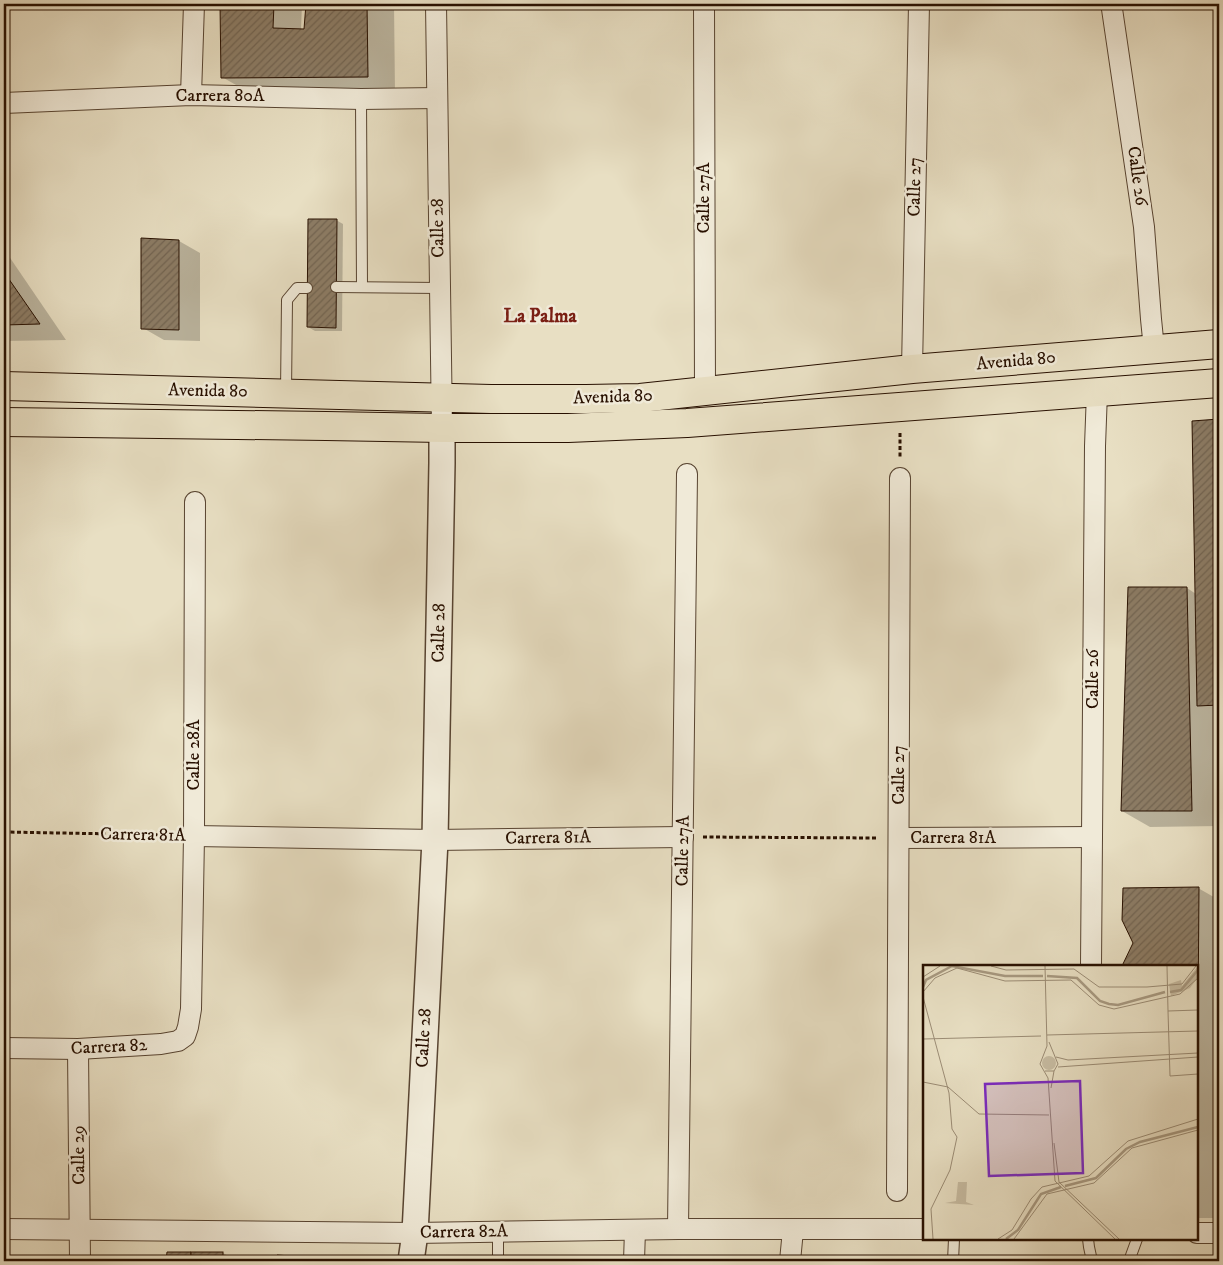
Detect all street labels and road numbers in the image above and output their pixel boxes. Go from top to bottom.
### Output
street label: Carrera 80A [176,85,265,107]
street label: Calle 26 [1122,145,1152,208]
street label: Calle 27 [903,157,927,217]
street label: Calle 27A [693,162,715,234]
street label: Calle 28 [426,198,450,258]
street label: Avenida 80 [975,347,1057,375]
street label: Avenida 80 [168,379,248,403]
street label: Avenida 80 [573,385,653,409]
street label: Calle 28 [427,603,451,663]
street label: Calle 26 [1082,648,1104,709]
street label: Calle 28A [183,719,205,791]
street label: Calle 27 [888,745,910,805]
street label: Calle 27A [671,815,695,887]
street label: Carrera 81A [100,823,187,847]
street label: Carrera 81A [505,826,592,850]
street label: Carrera 81A [910,827,996,849]
street label: Calle 28 [411,1008,437,1068]
street label: Carrera 82 [70,1034,148,1060]
street label: Calle 29 [67,1125,91,1185]
street label: Carrera 82A [420,1220,509,1244]

